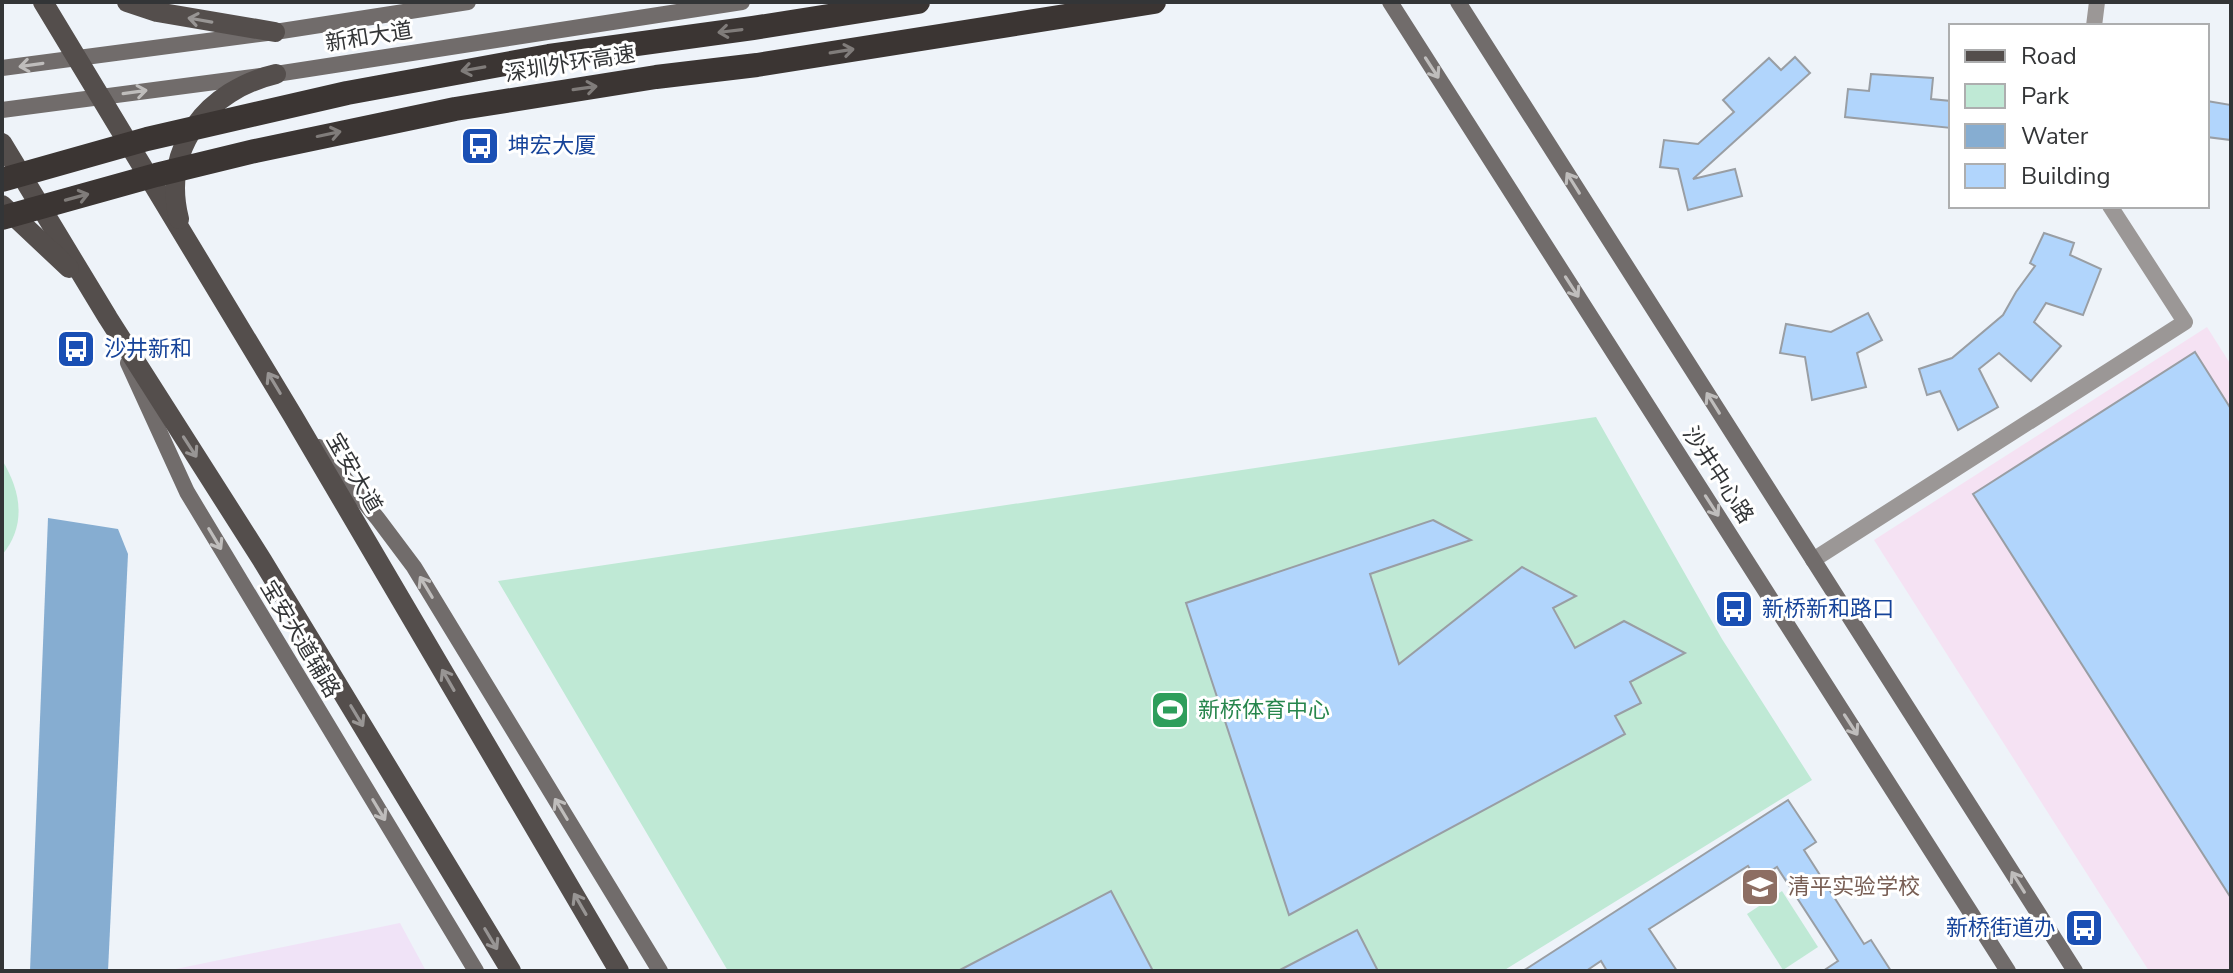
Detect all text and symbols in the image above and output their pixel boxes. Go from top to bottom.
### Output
one-way arrow [188,12,213,27]
street label: 新和大道 [323,15,415,59]
one-way arrow [718,24,743,39]
legend [1949,24,2209,208]
street label: 深圳外环高速 [502,39,638,89]
text: Road [2021,40,2077,72]
one-way arrow [829,43,855,58]
one-way arrow [1424,56,1440,79]
one-way arrow [18,57,45,72]
one-way arrow [461,62,486,77]
one-way arrow [572,80,597,95]
text: Park [2021,80,2070,112]
one-way arrow [121,85,148,100]
text: Water [2021,120,2089,152]
bus stop icon: 坤宏大厦 [459,125,501,167]
one-way arrow [316,126,342,141]
place label: 坤宏大厦 [508,131,596,161]
text: Building [2021,160,2111,192]
one-way arrow [1565,173,1582,195]
one-way arrow [63,188,89,203]
one-way arrow [1564,275,1580,298]
bus stop icon: 沙井新和 [55,328,97,370]
place label: 沙井新和 [104,334,192,364]
one-way arrow [265,372,281,395]
one-way arrow [1704,392,1721,414]
street label: 沙井中心路 [1675,421,1761,529]
street label: 宝安大道 [319,427,389,519]
one-way arrow [182,436,199,458]
one-way arrow [1704,494,1720,517]
one-way arrow [207,527,223,550]
street label: 宝安大道辅路 [253,575,347,703]
one-way arrow [418,576,434,599]
bus stop icon: 新桥新和路口 [1713,588,1755,630]
place label: 新桥新和路口 [1762,594,1894,624]
one-way arrow [440,668,455,692]
sports icon: 新桥体育中心 [1149,689,1191,731]
place label: 新桥体育中心 [1198,695,1330,725]
one-way arrow [349,704,365,727]
one-way arrow [1843,714,1860,736]
one-way arrow [371,798,387,821]
one-way arrow [553,798,569,821]
school or university icon: 清平实验学校 [1739,866,1781,908]
one-way arrow [2010,871,2027,893]
place label: 清平实验学校 [1788,872,1920,902]
one-way arrow [572,893,588,916]
bus stop icon: 新桥街道办 [2063,907,2105,949]
place label: 新桥街道办 [1946,913,2056,943]
one-way arrow [483,927,499,950]

